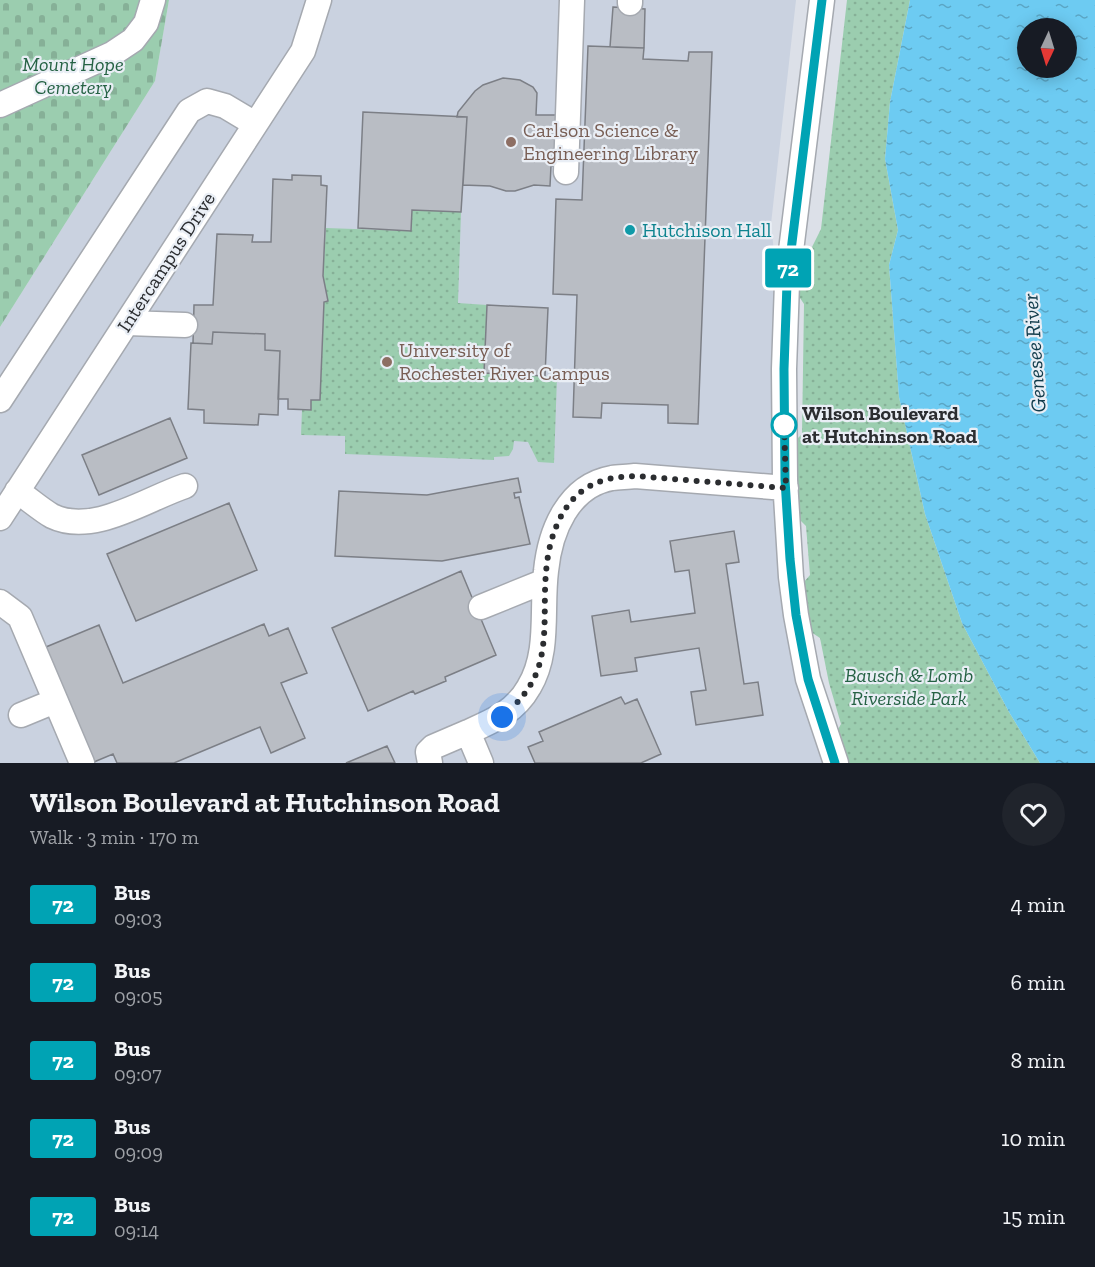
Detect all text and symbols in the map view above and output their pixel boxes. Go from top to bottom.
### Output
north arrow [1017,18,1077,78]
map controls [1017,18,1077,78]
park label: Mount Hope Cemetery [22,52,124,99]
place label: Carlson Science & Engineering Library [523,118,699,165]
marker: Carlson Science & Engineering Library [504,135,518,149]
street label: Intercampus Drive [112,188,220,336]
place label: Hutchison Hall [642,218,772,242]
marker: Hutchison Hall [623,223,637,237]
line badge: 72 [761,248,815,288]
text: 72 [777,256,799,281]
water label: Genesee River [1017,292,1051,413]
place label: University of Rochester River Campus [399,338,610,385]
marker: University of Rochester River Campus [380,355,394,369]
place label: Wilson Boulevard at Hutchinson Road [802,401,978,448]
marker: Wilson Boulevard at Hutchinson Road [771,412,797,438]
park label: Bausch & Lomb Riverside Park [845,663,973,710]
your location [487,702,517,732]
button: heart [1002,783,1065,846]
text: Wilson Boulevard at Hutchinson Road [30,786,500,819]
text: Walk · 3 min · 170 m [30,825,199,849]
text: Bus [114,879,151,906]
text: 4 min [1010,891,1065,918]
text: 72 [52,892,74,917]
text: 09:03 [114,906,162,930]
text: Bus [114,957,151,984]
text: 6 min [1011,969,1065,996]
text: 72 [52,970,74,995]
text: 09:05 [114,984,162,1008]
text: Bus [114,1035,151,1062]
text: 8 min [1010,1047,1065,1074]
text: 72 [52,1048,74,1073]
text: 09:07 [114,1062,162,1086]
text: Bus [114,1113,151,1140]
text: 10 min [1001,1125,1065,1152]
text: 72 [52,1126,74,1151]
text: 09:09 [114,1140,163,1164]
text: Bus [114,1191,151,1218]
text: 15 min [1003,1203,1065,1230]
text: 72 [52,1204,74,1229]
text: 09:14 [114,1218,159,1242]

